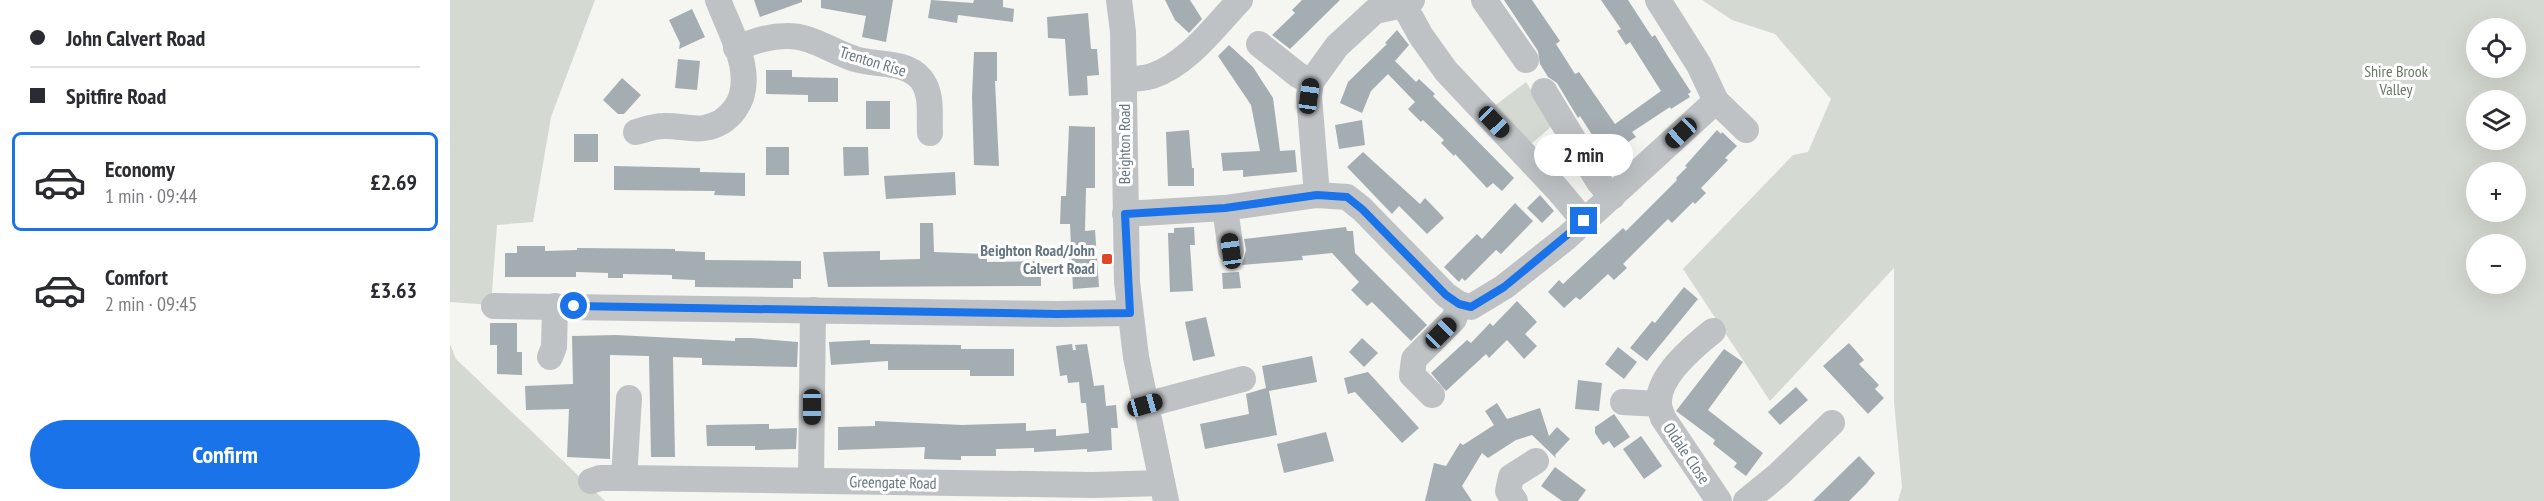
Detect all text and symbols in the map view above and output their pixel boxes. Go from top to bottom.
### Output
map controls [2466,18,2526,294]
button: locate [2466,18,2526,78]
text: John Calvert Road [66,24,205,52]
street label: Trenton Rise [837,41,909,81]
park label: Shire Brook Valley [2364,61,2429,99]
car [1298,77,1320,115]
text: Spitfire Road [66,82,166,110]
button: layers [2466,90,2526,150]
car [1475,103,1513,141]
street label: Beighton Road [1114,104,1134,184]
car [1662,114,1700,152]
callout: 2 min [1534,134,1634,176]
text: 2 min [1563,142,1604,168]
icon: car [33,155,87,209]
text: Economy [105,155,175,183]
button: + [2466,162,2526,222]
text: £2.69 [370,168,417,196]
text: 1 min · 09:44 [105,183,197,209]
route end [1570,207,1597,234]
car [1220,232,1242,270]
button: − [2466,234,2526,294]
place label: Beighton Road/John Calvert Road [980,240,1095,278]
marker: Beighton Road/John Calvert Road [1100,252,1114,266]
icon: car [33,263,87,317]
text: Comfort [105,263,168,291]
text: £3.63 [370,276,417,304]
text: 2 min · 09:45 [105,291,197,317]
route start [560,292,587,319]
car [1422,314,1460,352]
car [803,389,821,425]
car [1125,391,1165,419]
street label: Oldale Close [1659,419,1715,487]
button: Confirm [30,420,420,489]
street label: Greengate Road [849,471,937,493]

